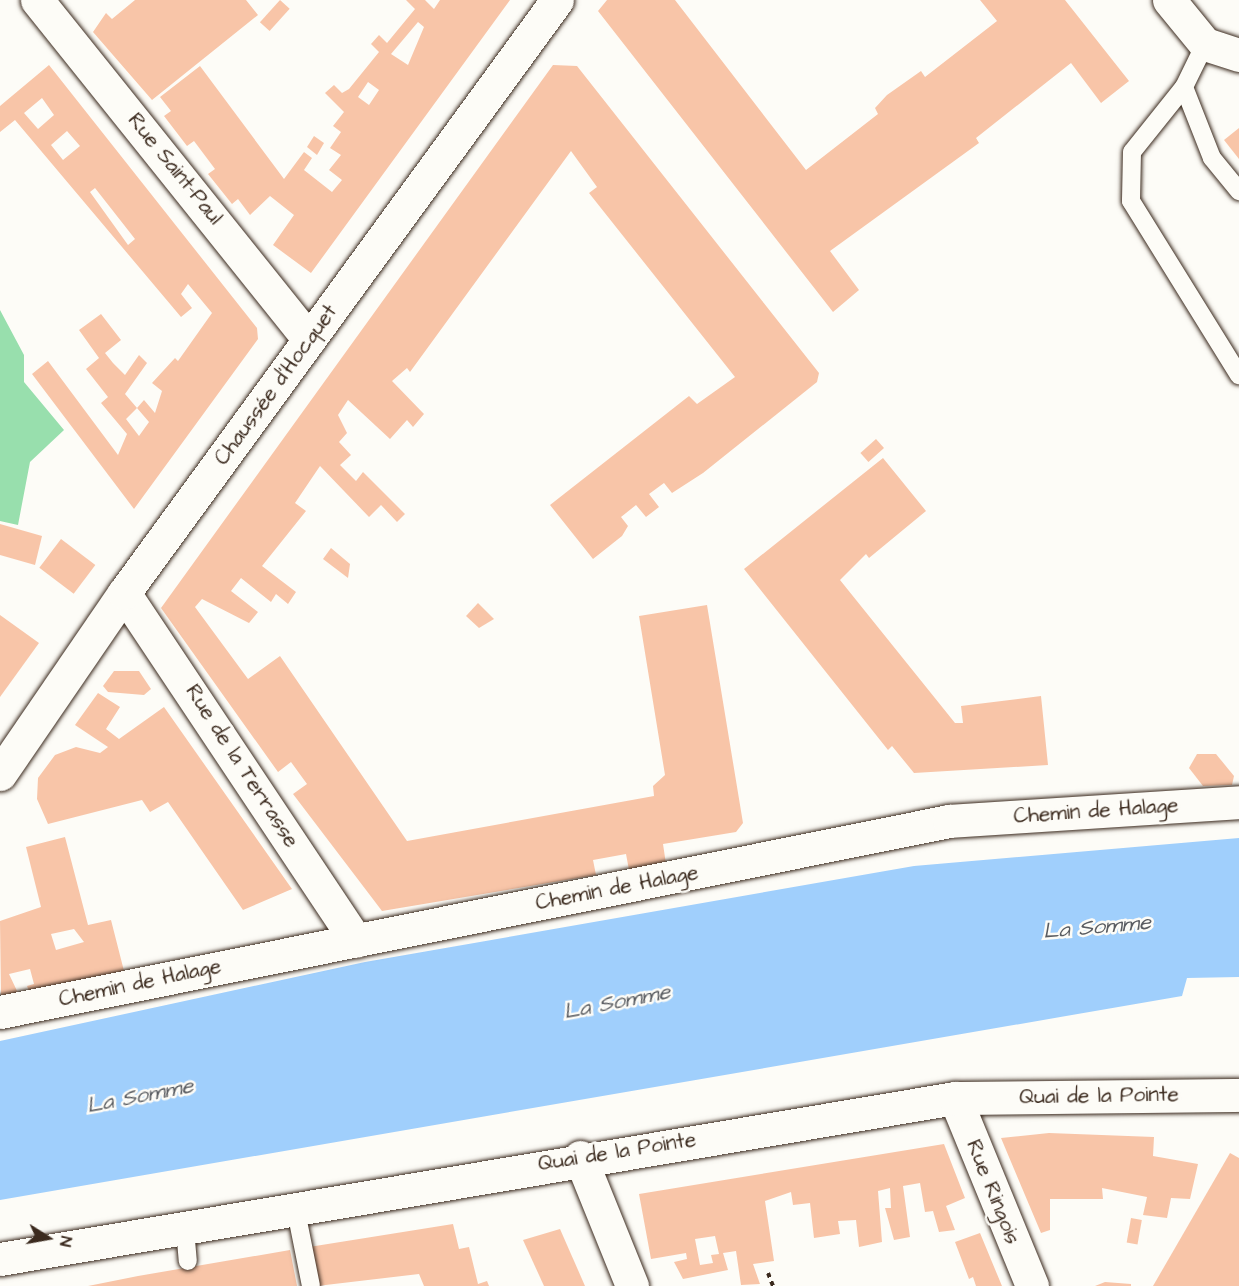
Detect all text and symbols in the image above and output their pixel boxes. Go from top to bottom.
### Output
street label: Rue Saint-Paul [122,108,228,230]
street label: Chaussée d'Hocquet [209,300,343,470]
street label: Rue de la Terrasse [180,680,304,852]
street label: Chemin de Halage [1013,793,1179,829]
street label: Chemin de Halage [534,860,700,916]
water label: La Somme [1042,909,1152,945]
street label: Chemin de Halage [57,954,223,1012]
water label: La Somme [562,979,672,1025]
water label: La Somme [85,1073,195,1119]
street label: Quai de la Pointe [1019,1082,1179,1110]
street label: Quai de la Pointe [536,1127,698,1177]
street label: Rue Ringois [961,1136,1025,1248]
north arrow [18,1208,78,1268]
text: N [54,1234,77,1248]

